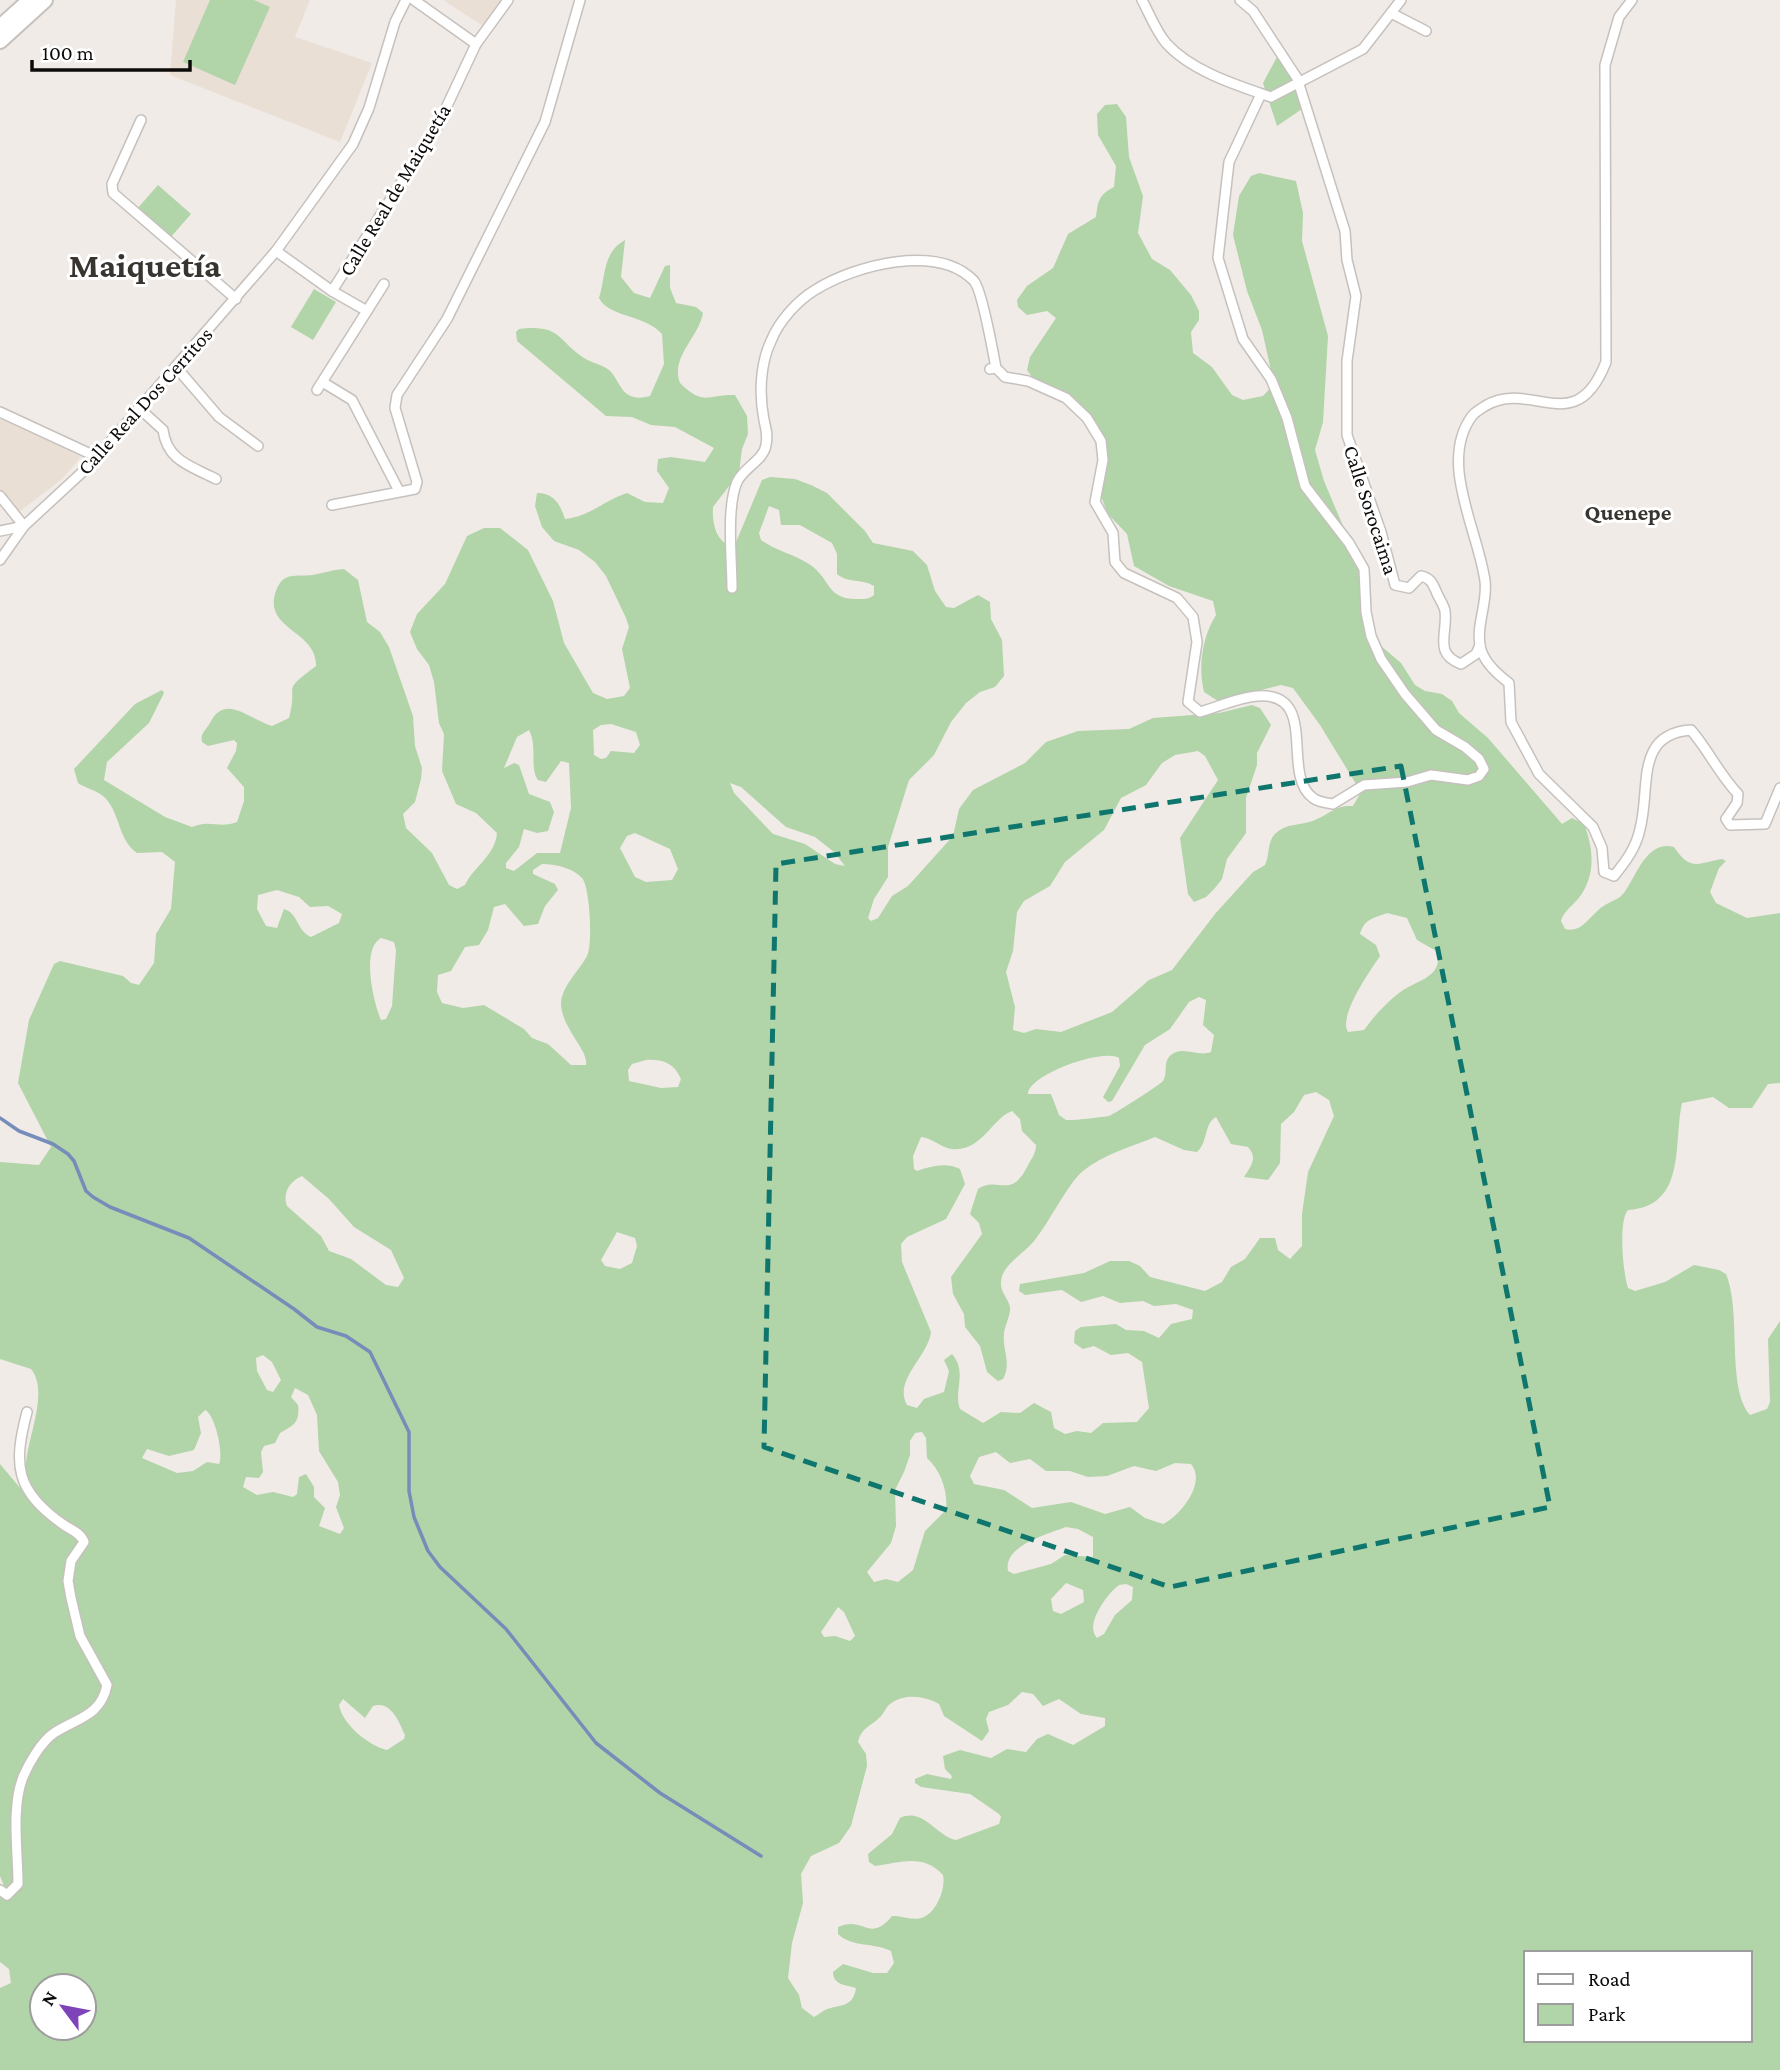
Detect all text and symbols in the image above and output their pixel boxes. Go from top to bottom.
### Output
scale bar [32,28,189,72]
text: 100 m [42,41,94,65]
street label: Calle Real de Maiquetía [334,100,456,280]
district label: Maiquetía [69,246,221,285]
street label: Calle Real Dos Cerritos [73,322,217,480]
street label: Calle Sorocaima [1339,442,1403,578]
district label: Quenepe [1585,499,1672,525]
legend [1524,1951,1752,2042]
text: Road [1588,1967,1631,1991]
north arrow [28,1972,98,2042]
text: N [37,1987,61,2009]
text: Park [1588,2002,1625,2026]

